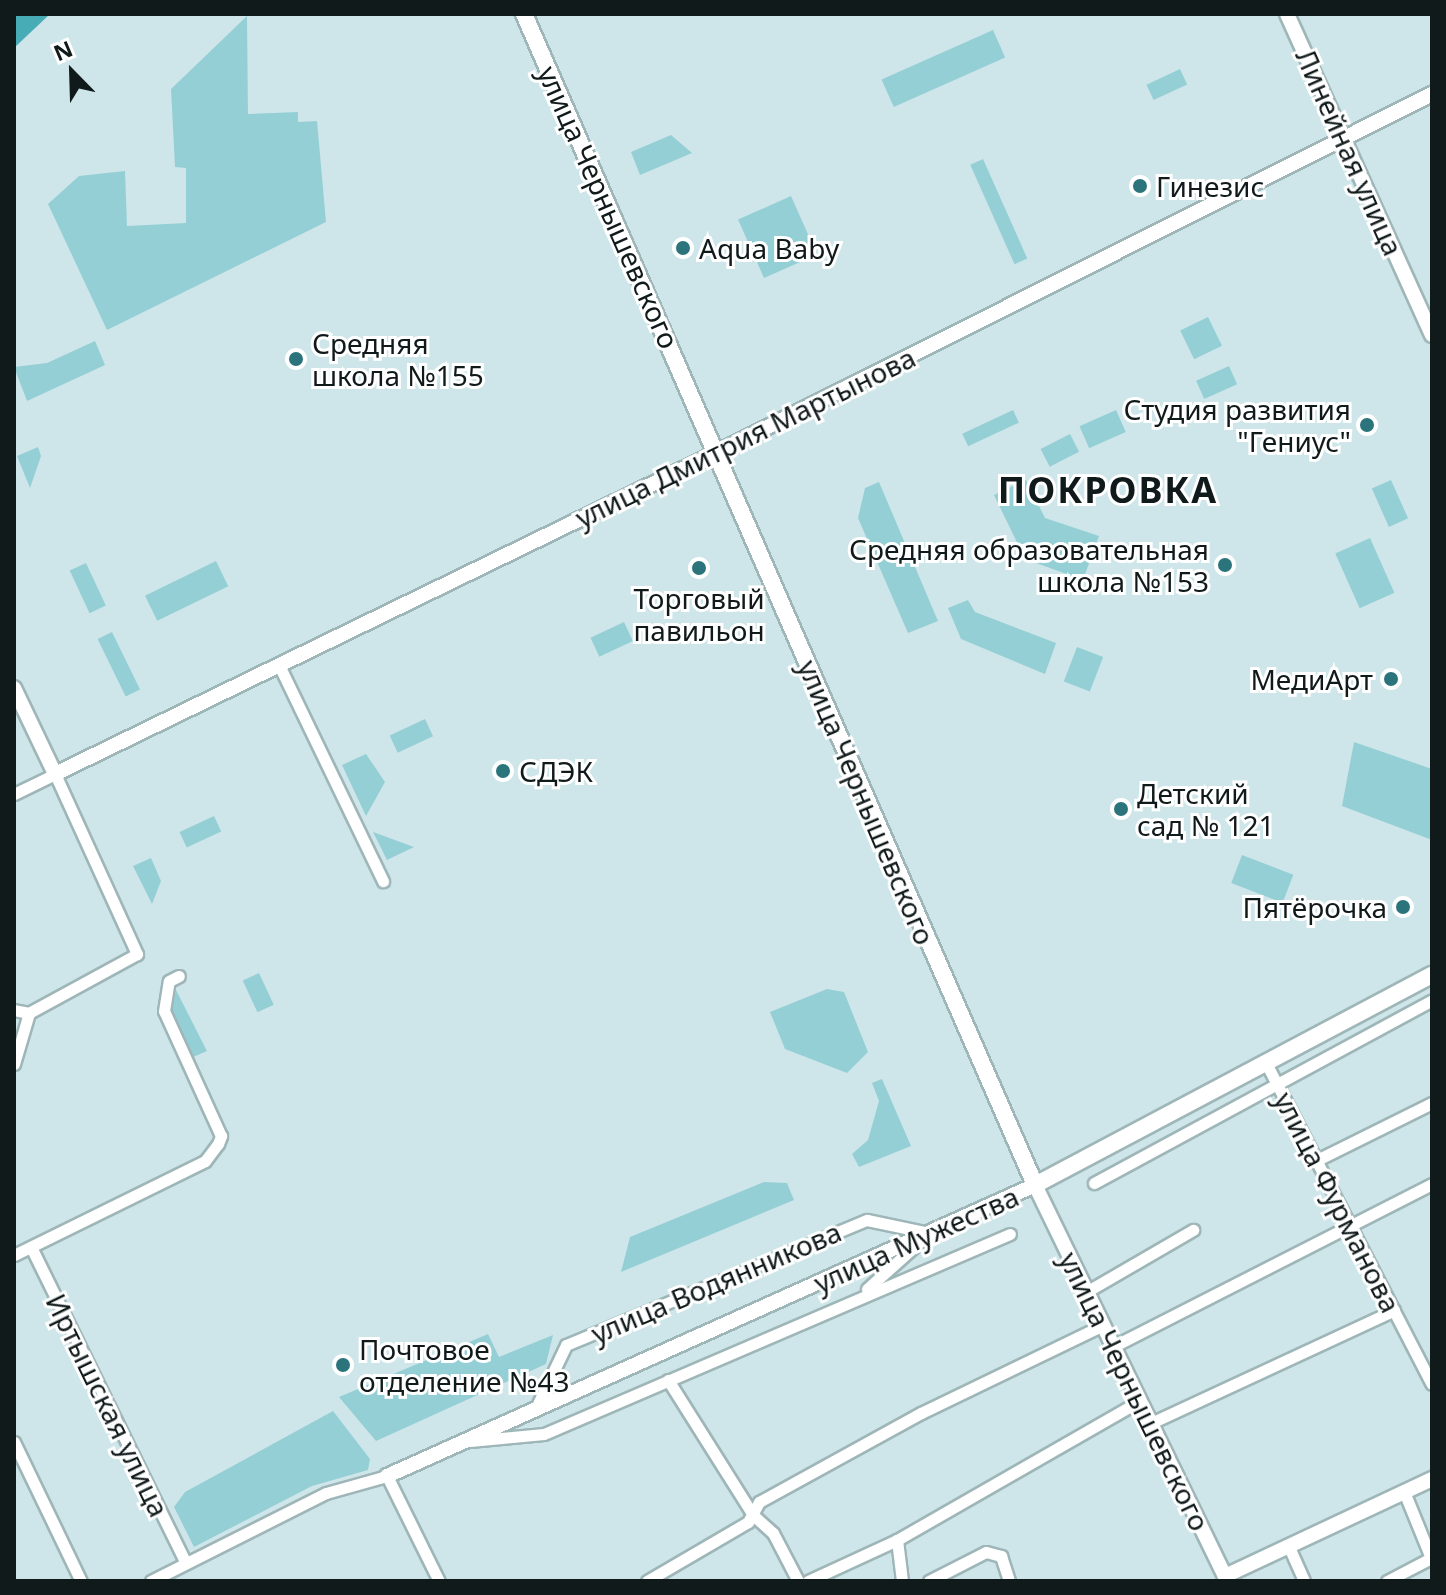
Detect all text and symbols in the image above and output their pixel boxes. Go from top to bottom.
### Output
north arrow [32,32,112,112]
text: N [49,33,77,67]
street label: Линейная улица [1289,44,1411,260]
street label: улица Чернышевского [531,60,687,354]
place label: Гинезис [1156,169,1264,203]
marker: Гинезис [1131,177,1149,195]
place label: Aqua Baby [699,231,839,265]
marker: Aqua Baby [674,239,692,257]
place label: Средняя школа №155 [312,326,484,392]
street label: улица Дмитрия Мартынова [570,340,920,534]
marker: Средняя школа №155 [287,350,305,368]
place label: Студия развития "Гениус" [1123,392,1351,458]
marker: Студия развития "Гениус" [1358,416,1376,434]
district label: ПОКРОВКА [998,468,1218,512]
place label: Средняя образовательная школа №153 [849,532,1209,598]
marker: Средняя образовательная школа №153 [1216,556,1234,574]
marker: Торговый павильон [690,559,708,577]
place label: Торговый павильон [633,581,765,647]
street label: улица Чернышевского [792,655,942,949]
place label: МедиАрт [1250,662,1373,696]
marker: МедиАрт [1380,668,1402,690]
place label: СДЭК [519,754,593,788]
marker: СДЭК [494,762,512,780]
place label: Детский сад № 121 [1137,776,1275,842]
marker: Детский сад № 121 [1112,800,1130,818]
place label: Пятёрочка [1242,890,1387,924]
marker: Пятёрочка [1394,898,1412,916]
street label: улица Фурманова [1268,1086,1408,1318]
street label: улица Мужества [808,1179,1024,1299]
street label: улица Водянникова [586,1214,846,1350]
street label: улица Чернышевского [1053,1246,1217,1536]
street label: Иртышская улица [39,1288,177,1522]
place label: Почтовое отделение №43 [359,1332,569,1398]
marker: Почтовое отделение №43 [334,1356,352,1374]

